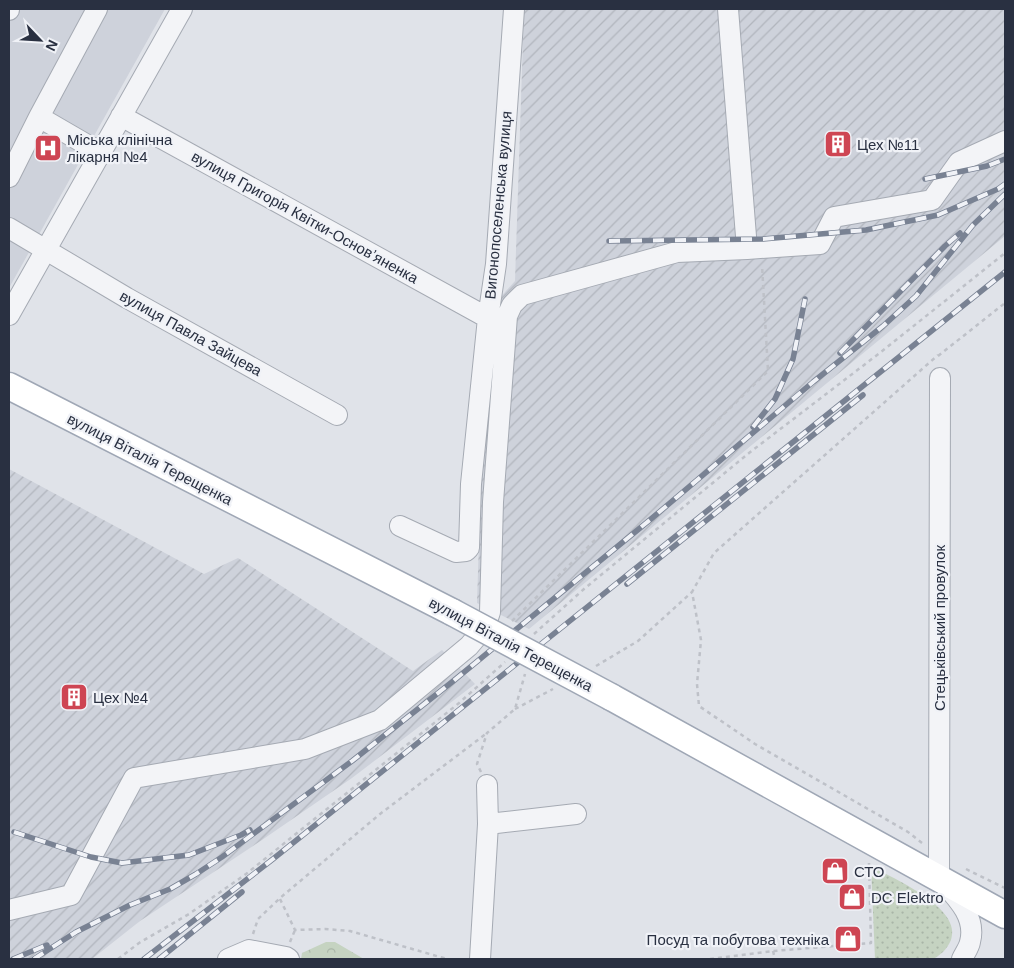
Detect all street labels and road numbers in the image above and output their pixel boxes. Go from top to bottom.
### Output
street label: Вигонопоселенська вулиця [481,110,515,300]
street label: вулиця Григорія Квітки-Основʼяненка [189,147,422,287]
street label: вулиця Павла Зайцева [117,287,265,379]
street label: вулиця Віталія Терещенка [65,410,236,508]
street label: Стецьківський провулок [931,544,948,711]
street label: вулиця Віталія Терещенка [426,594,596,695]

